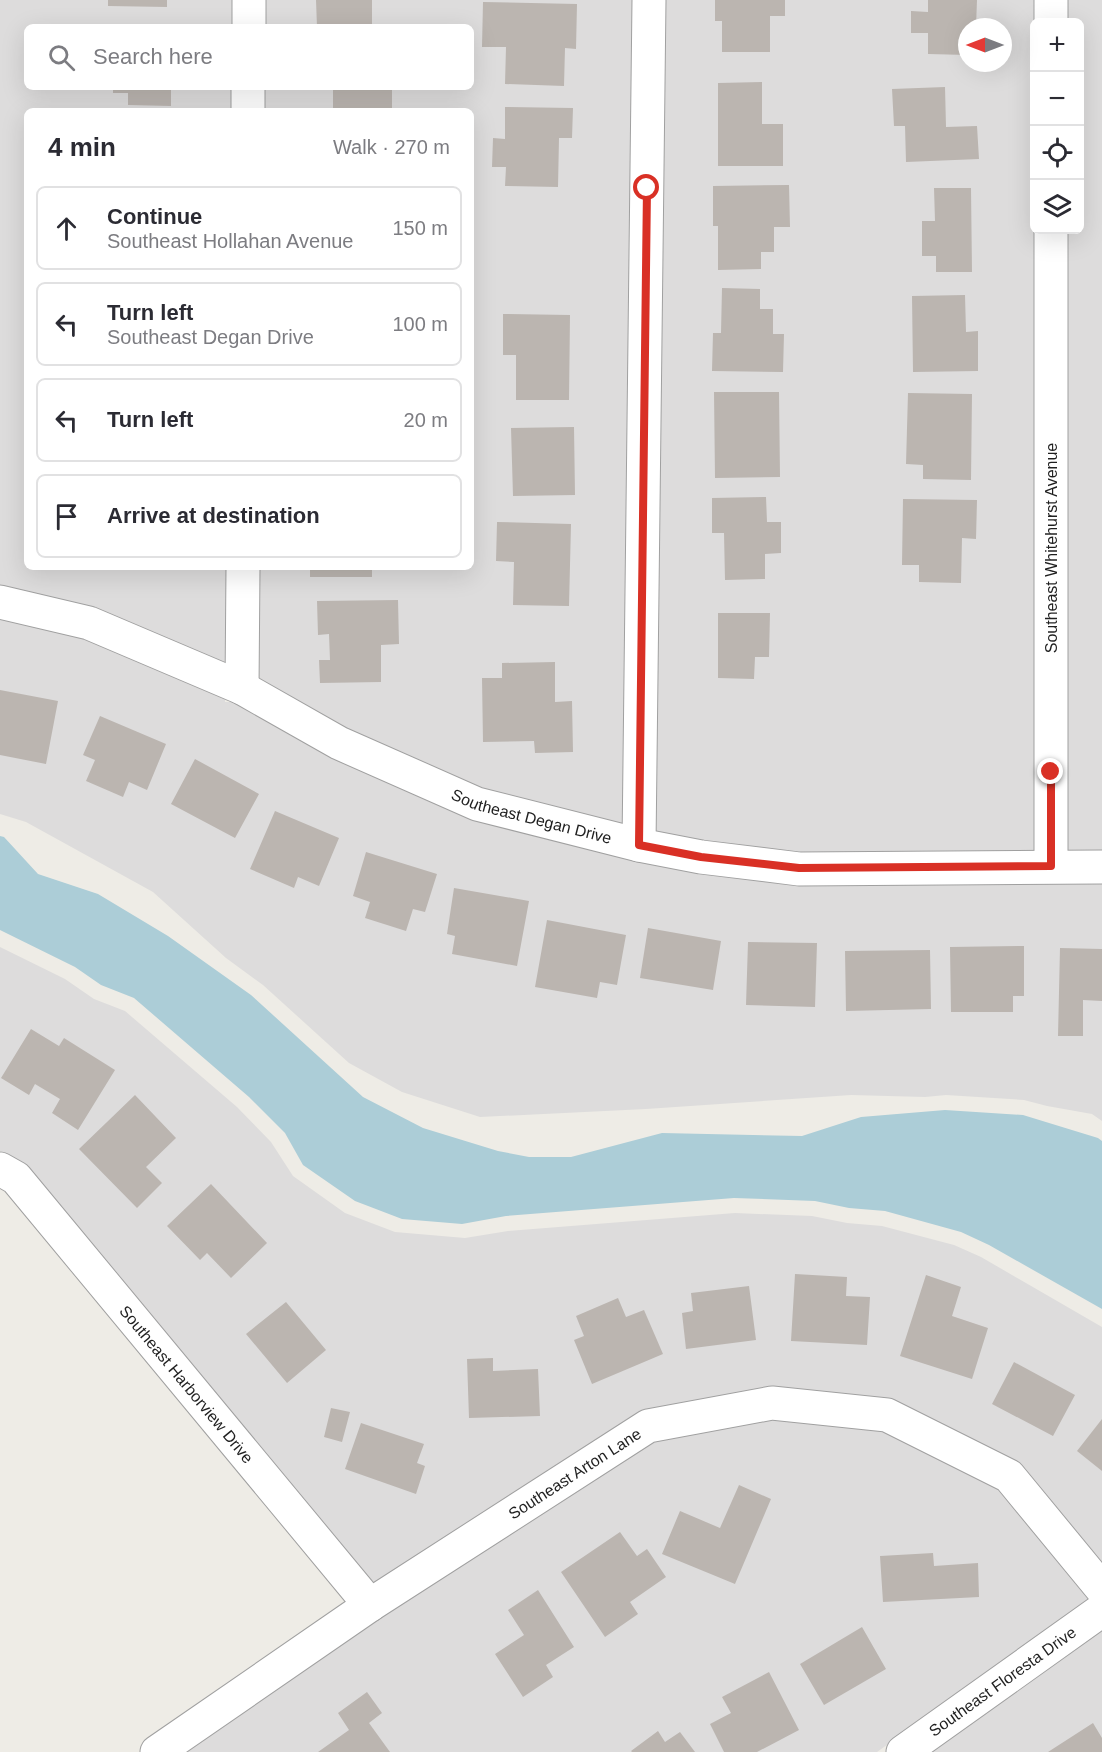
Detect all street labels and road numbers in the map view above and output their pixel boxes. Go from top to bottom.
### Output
street label: Southeast Whitehurst Avenue [1043,443,1060,653]
street label: Southeast Degan Drive [449,786,614,847]
street label: Southeast Harborview Drive [116,1302,257,1467]
street label: Southeast Arton Lane [505,1425,644,1523]
street label: Southeast Floresta Drive [926,1623,1079,1740]

